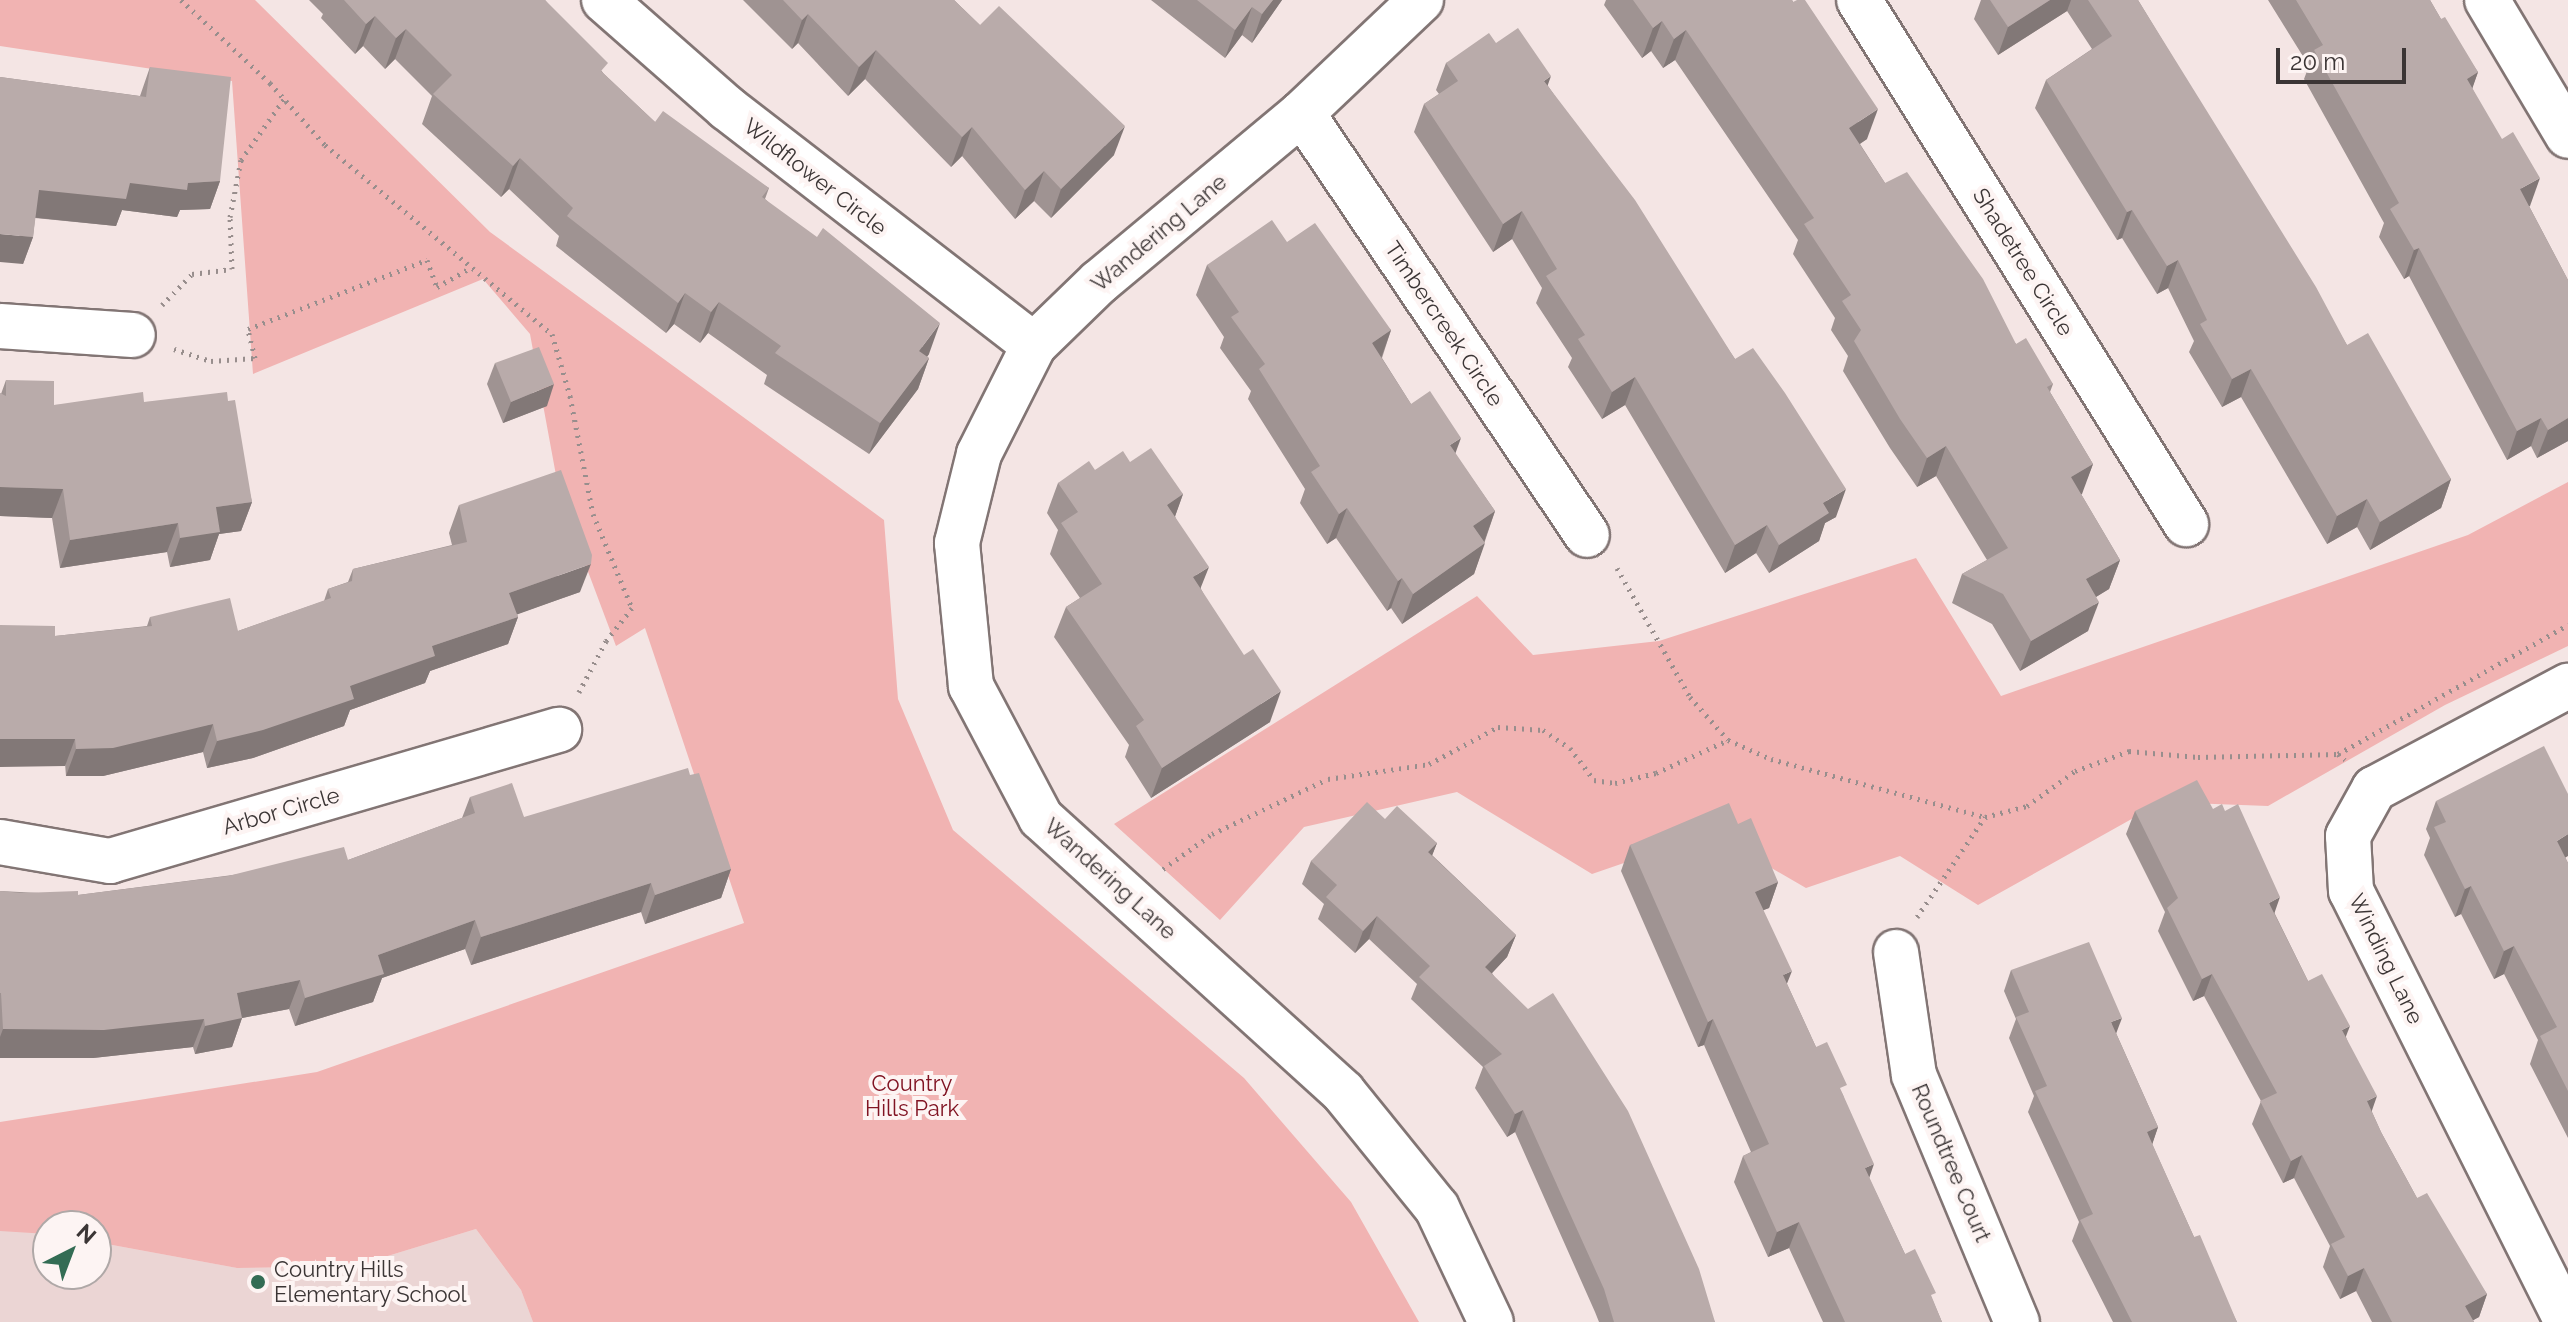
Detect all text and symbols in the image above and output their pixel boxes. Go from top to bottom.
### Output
scale bar [2280,32,2410,82]
text: 20 m [2290,47,2345,76]
street label: Wildflower Circle [738,113,892,241]
street label: Wandering Lane [1086,169,1232,297]
street label: Shadetree Circle [1967,183,2079,341]
street label: Timbercreek Circle [1379,237,1509,411]
street label: Arbor Circle [219,782,343,840]
street label: Wandering Lane [1039,813,1181,945]
street label: Winding Lane [2343,890,2429,1028]
park label: Country Hills Park [865,1070,959,1122]
street label: Roundtree Court [1906,1080,1996,1246]
north arrow [32,1210,112,1290]
text: N [72,1218,102,1249]
place label: Country Hills Elementary School [274,1256,467,1308]
marker: Country Hills Elementary School [249,1273,267,1291]

